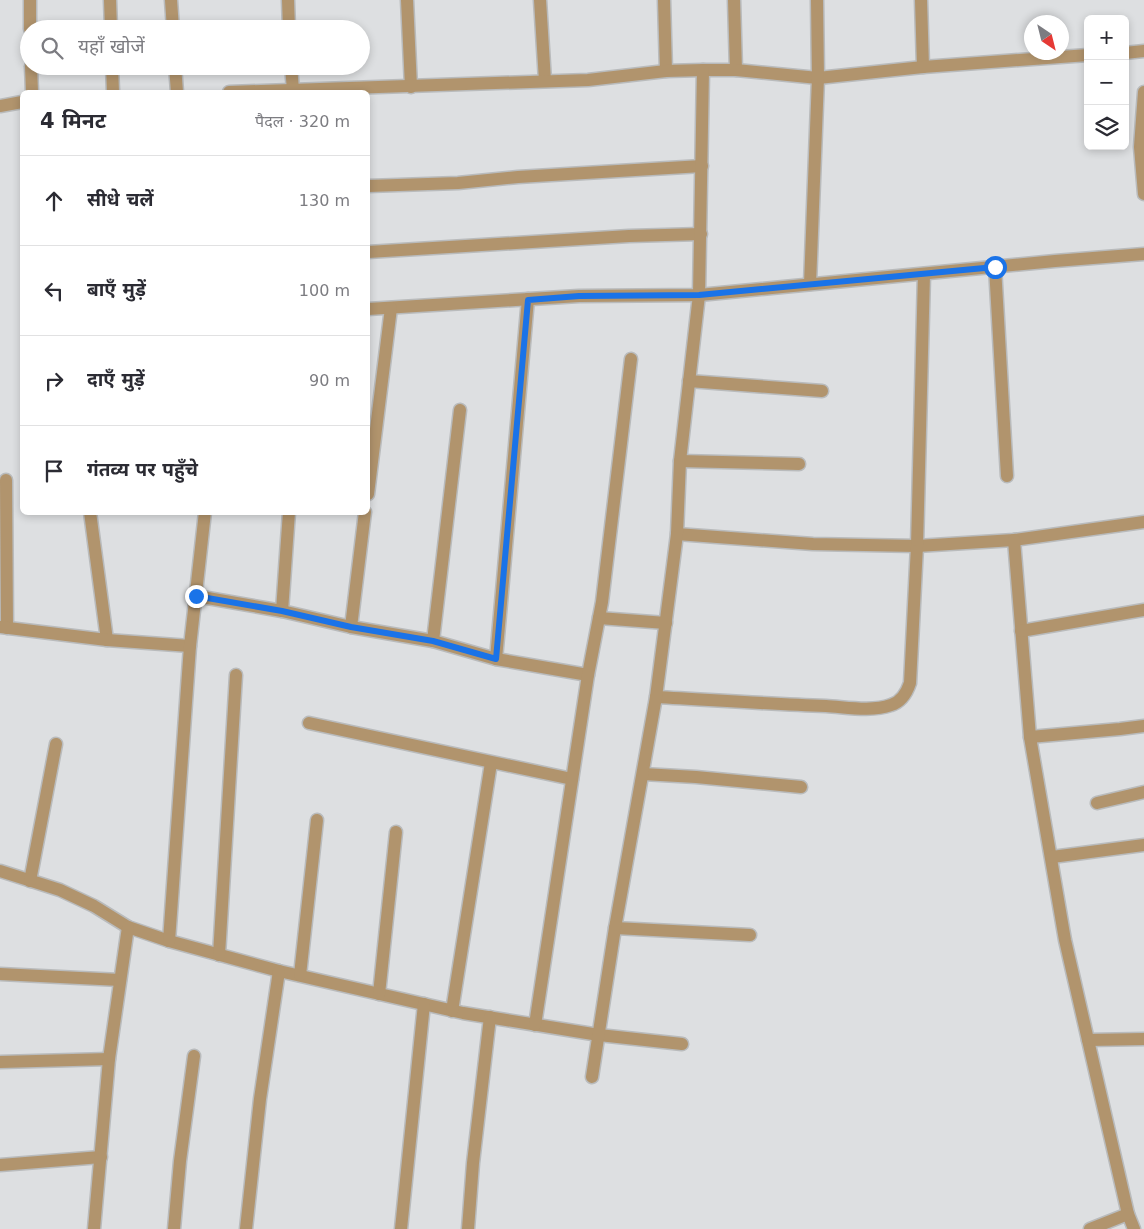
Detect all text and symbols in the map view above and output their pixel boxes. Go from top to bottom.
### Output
north arrow [1024,15,1069,60]
map controls [1084,15,1129,150]
button: + [1084,15,1129,60]
search box [20,20,370,75]
icon: search [38,34,66,62]
text: यहाँ खोजें [78,35,145,57]
button: − [1084,60,1129,105]
button: layers [1084,105,1129,150]
text: 4 मिनट [40,109,106,133]
text: पैदल · 320 m [255,112,350,131]
icon: ahead [40,187,68,215]
text: सीधे चलें [87,188,154,210]
text: 130 m [299,191,350,210]
route start [984,256,1007,279]
icon: left [40,277,68,305]
text: बाएँ मुड़ें [87,278,146,300]
text: 100 m [299,281,350,300]
icon: right [40,367,68,395]
text: दाएँ मुड़ें [87,368,145,390]
text: 90 m [309,371,350,390]
icon: arrive [40,457,68,485]
text: गंतव्य पर पहुँचे [87,458,198,480]
route end [185,585,208,608]

